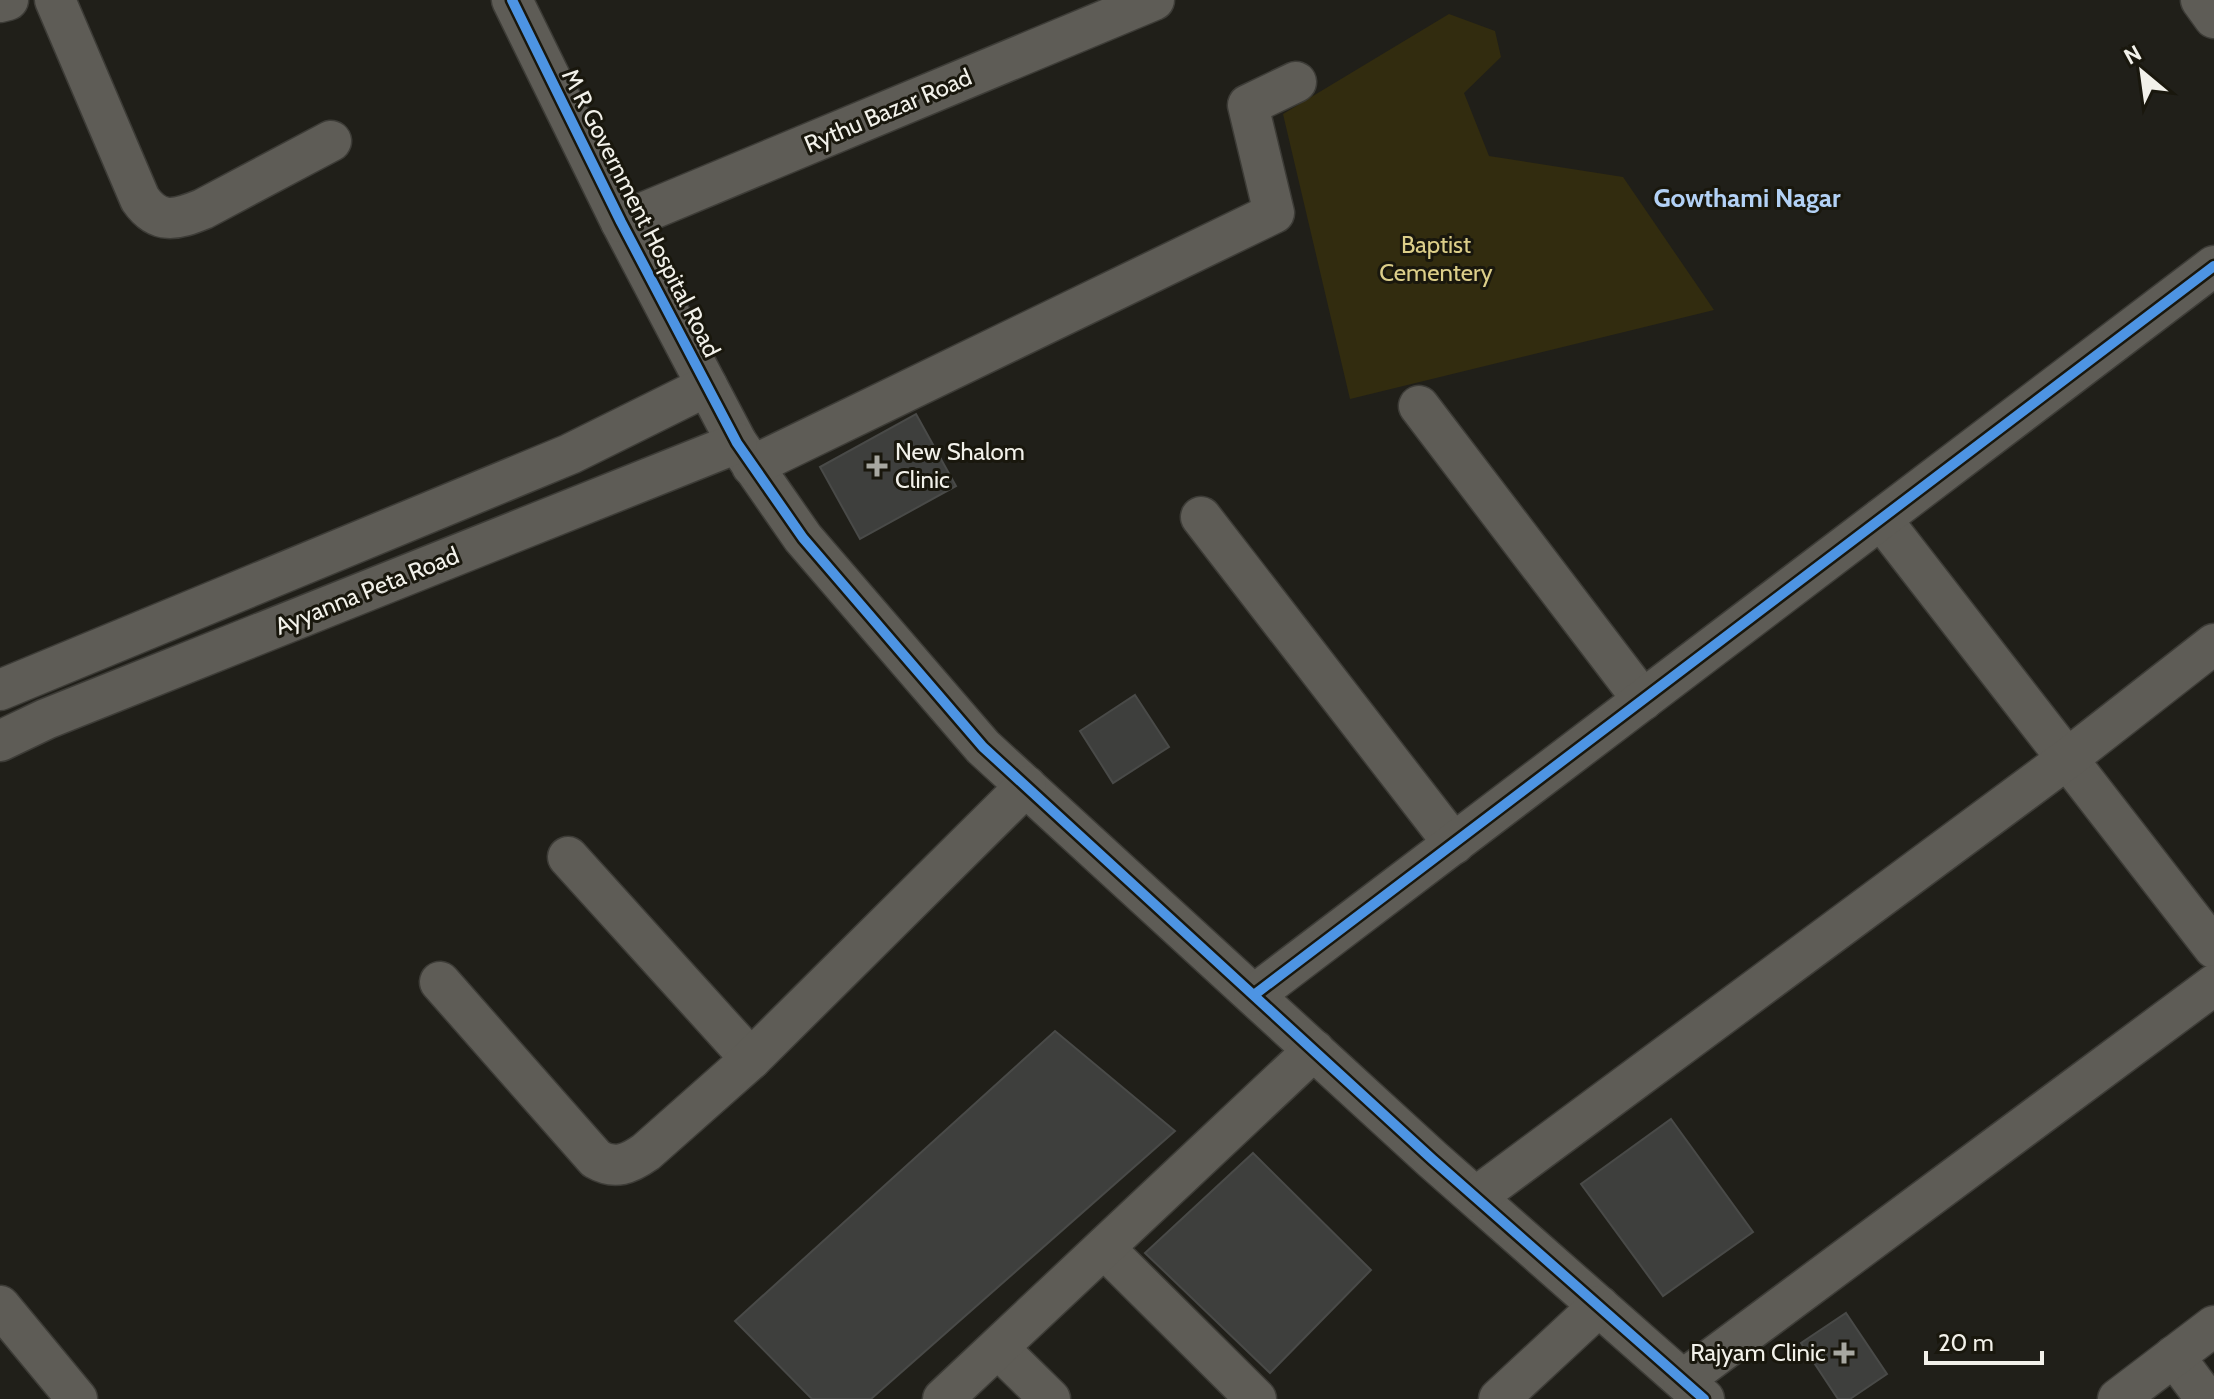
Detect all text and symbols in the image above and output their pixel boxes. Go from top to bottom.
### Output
north arrow [2102,32,2182,112]
text: N [2119,39,2146,71]
street label: Rythu Bazar Road [800,62,976,159]
street label: M R Government Hospital Road [556,64,727,362]
district label: Gowthami Nagar [1653,182,1841,214]
park label: Baptist Cementery [1379,230,1493,287]
place label: New Shalom Clinic [895,437,1025,494]
marker: New Shalom Clinic [866,455,888,477]
street label: Ayyanna Peta Road [271,540,463,641]
scale bar [1926,1315,2042,1365]
text: 20 m [1938,1328,1994,1357]
place label: Rajyam Clinic [1690,1338,1826,1367]
marker: Rajyam Clinic [1833,1342,1855,1364]

